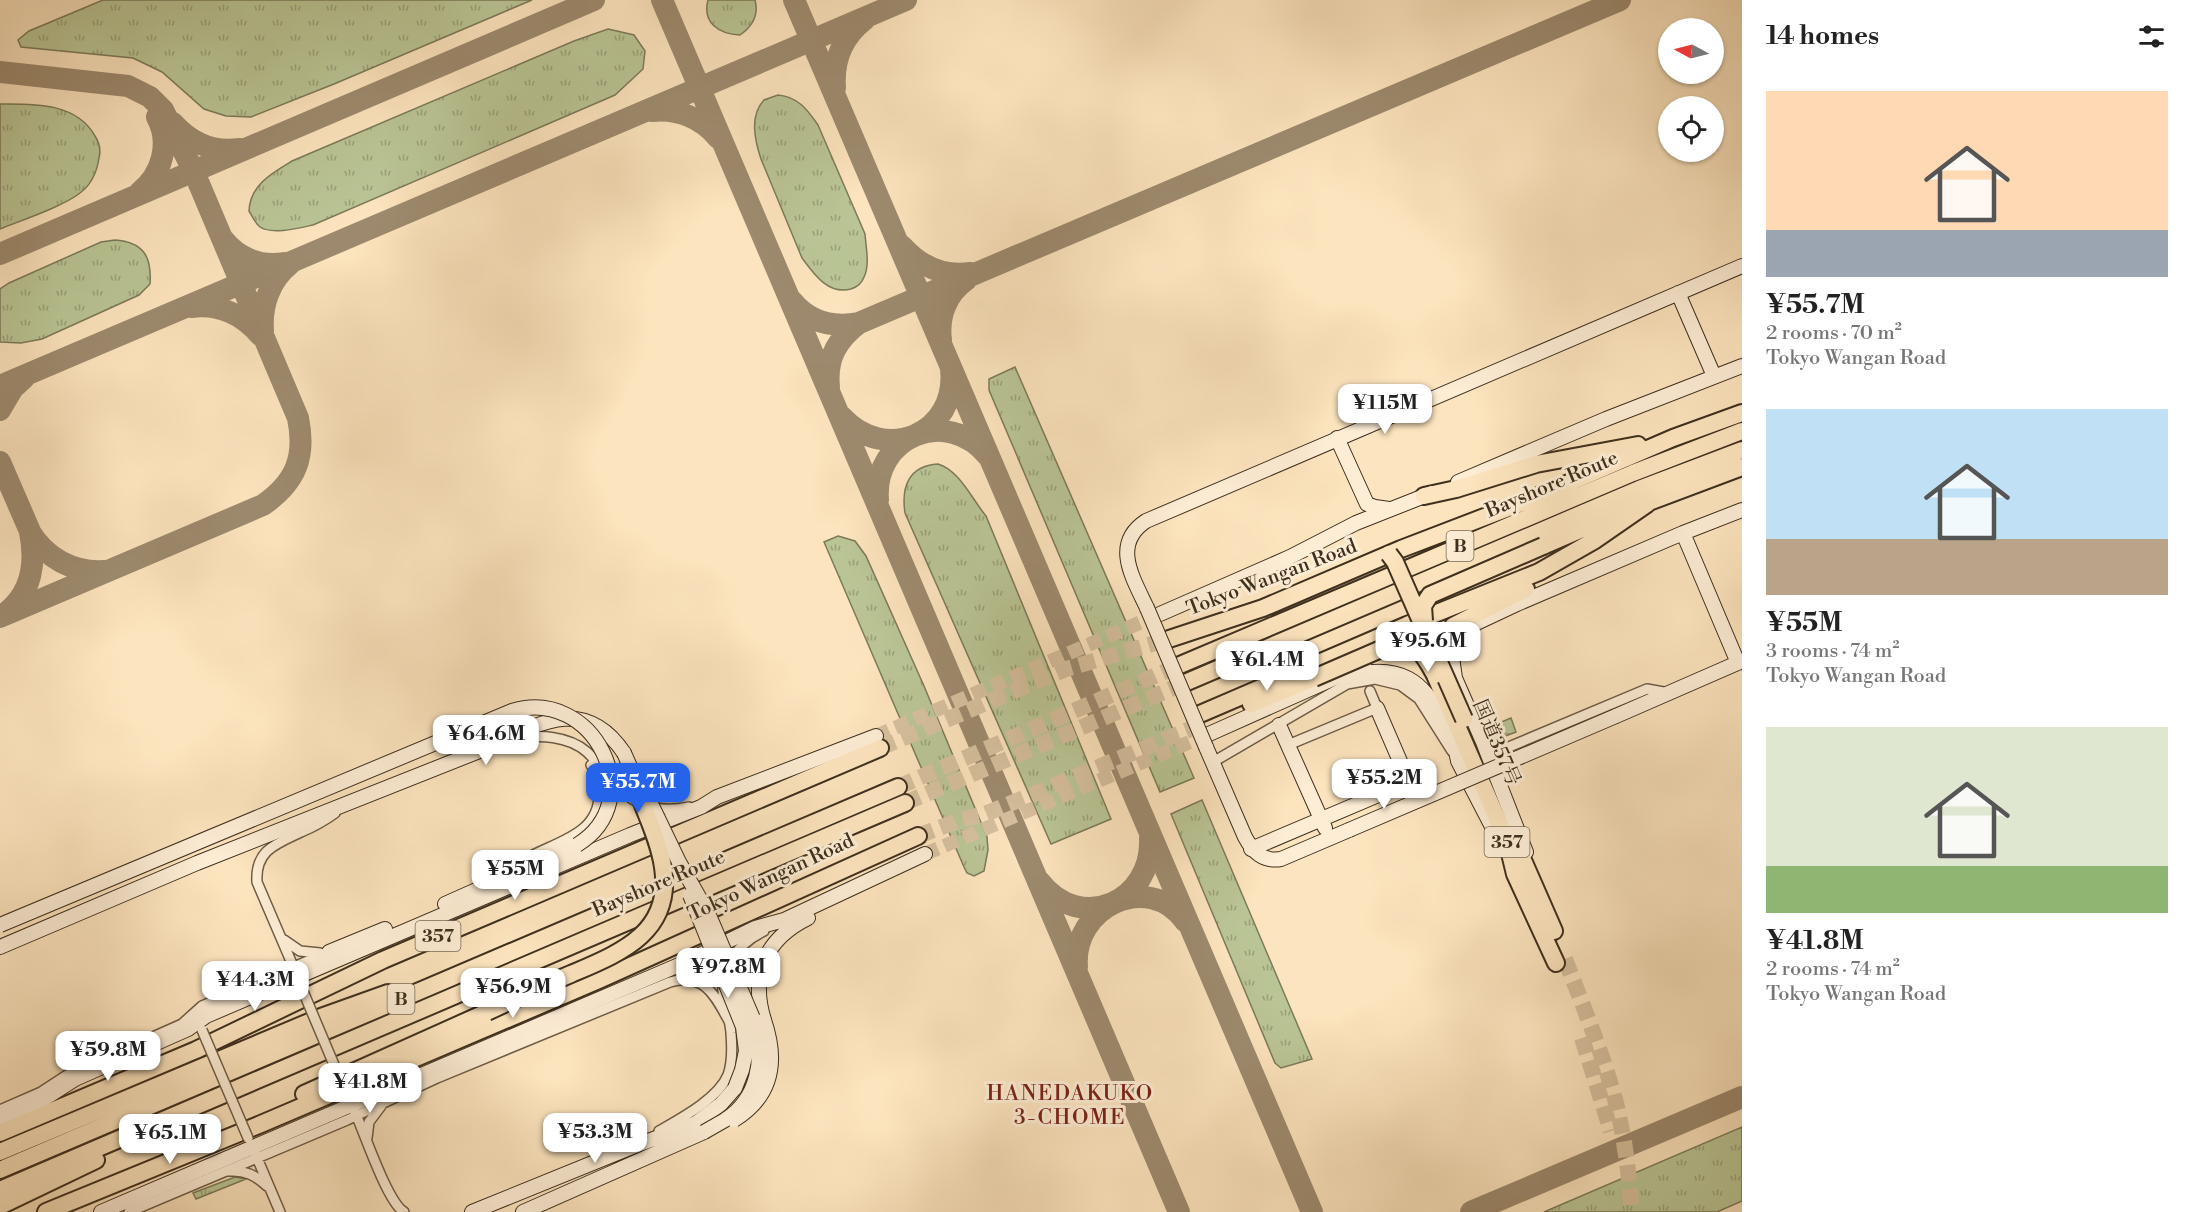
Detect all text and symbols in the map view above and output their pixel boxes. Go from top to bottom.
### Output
north arrow [1658,18,1724,84]
map controls [1658,18,1724,162]
text: 14 homes [1766,20,1879,52]
icon: filters [2135,20,2168,53]
button: locate [1658,96,1724,162]
icon: home [1913,130,2021,238]
text: ¥55.7M [1766,289,1865,321]
text: 2 rooms · 70 m² [1766,321,1902,346]
text: Tokyo Wangan Road [1766,346,1946,371]
pin: ¥115M [1343,384,1427,435]
text: ¥115M [1352,391,1418,416]
street label: Bayshore Route [1481,446,1622,525]
icon: home [1913,448,2021,556]
road number: B [1446,531,1474,561]
street label: Tokyo Wangan Road [1183,534,1361,622]
text: ¥55M [1766,607,1842,639]
pin: ¥95.6M [1379,622,1477,673]
text: ¥95.6M [1390,629,1466,654]
text: 3 rooms · 74 m² [1766,639,1899,664]
pin: ¥61.4M [1218,641,1316,692]
text: ¥61.4M [1230,648,1304,673]
text: Tokyo Wangan Road [1766,664,1946,689]
street label: 国道357号 [1467,696,1525,790]
pin: ¥64.6M [437,715,535,766]
text: ¥64.6M [447,722,525,747]
pin: ¥55.2M [1335,759,1433,810]
pin: ¥55.7M [589,763,687,814]
text: ¥55.2M [1346,766,1422,791]
icon: home [1913,766,2021,874]
text: ¥55.7M [600,770,676,795]
road number: 357 [1484,827,1530,857]
street label: Tokyo Wangan Road [684,828,859,927]
street label: Bayshore Route [588,845,729,924]
pin: ¥55M [479,850,551,901]
text: ¥55M [486,857,544,882]
road number: 357 [416,921,460,951]
text: ¥41.8M [1766,925,1864,957]
pin: ¥97.8M [679,948,777,999]
text: ¥97.8M [690,955,766,980]
text: 2 rooms · 74 m² [1766,957,1900,982]
pin: ¥44.3M [206,961,304,1012]
text: ¥44.3M [216,968,294,993]
pin: ¥56.9M [464,968,562,1019]
text: ¥56.9M [475,975,551,1000]
text: Tokyo Wangan Road [1766,982,1946,1007]
road number: B [388,984,414,1014]
pin: ¥59.8M [59,1031,157,1082]
text: ¥59.8M [69,1038,147,1063]
pin: ¥41.8M [321,1063,419,1114]
text: ¥41.8M [333,1070,408,1095]
district label: HANEDAKUKO 3-CHOME [986,1081,1154,1131]
pin: ¥53.3M [546,1113,644,1164]
pin: ¥65.1M [121,1114,219,1165]
text: ¥53.3M [557,1120,633,1145]
text: ¥65.1M [133,1121,207,1146]

